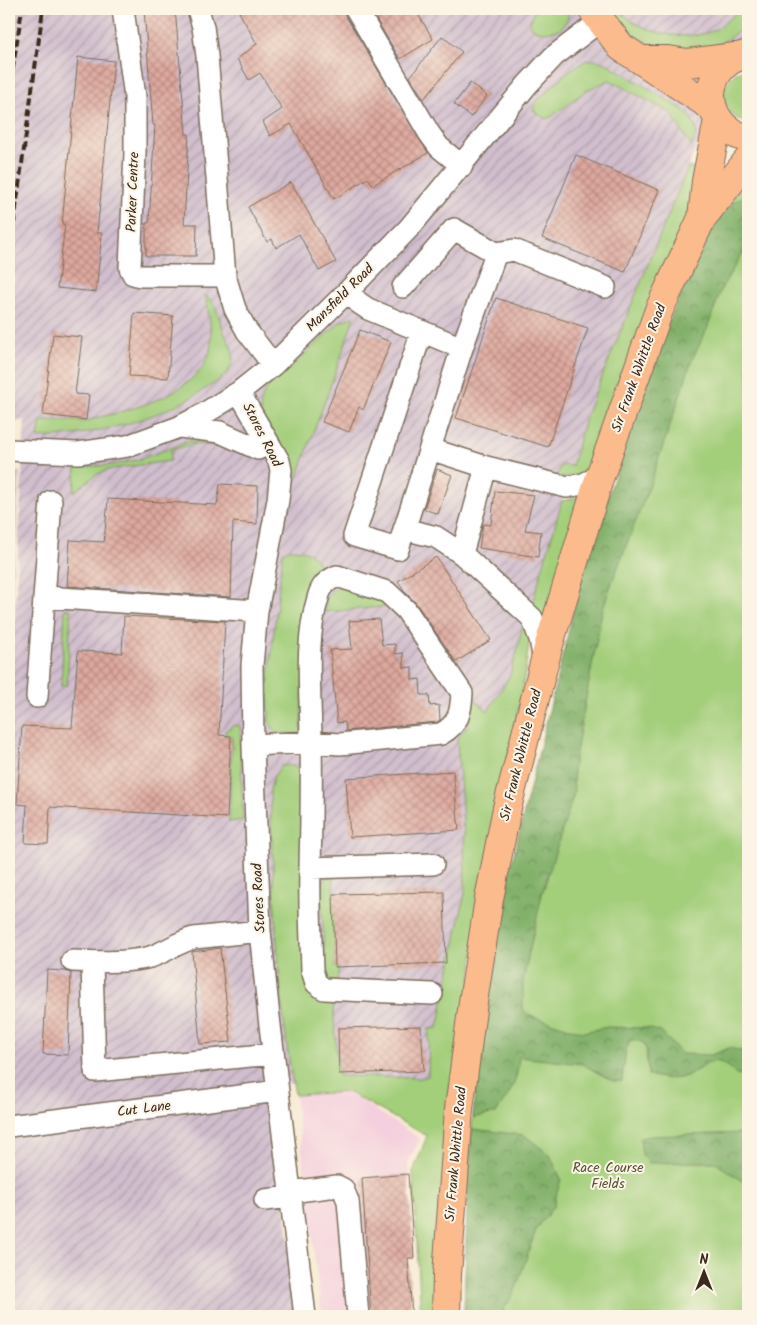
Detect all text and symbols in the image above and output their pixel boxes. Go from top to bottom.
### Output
street label: Parker Centre [121,151,145,233]
street label: Mansfield Road [301,258,380,337]
street label: Sir Frank Whittle Road [606,300,673,435]
street label: Stores Road [236,399,288,472]
street label: Sir Frank Whittle Road [494,686,548,823]
street label: Stores Road [246,862,272,933]
street label: Sir Frank Whittle Road [439,1085,473,1222]
street label: Cut Lane [116,1095,173,1123]
park label: Race Course Fields [572,1157,644,1195]
north arrow [680,1248,730,1298]
text: N [700,1249,709,1271]

